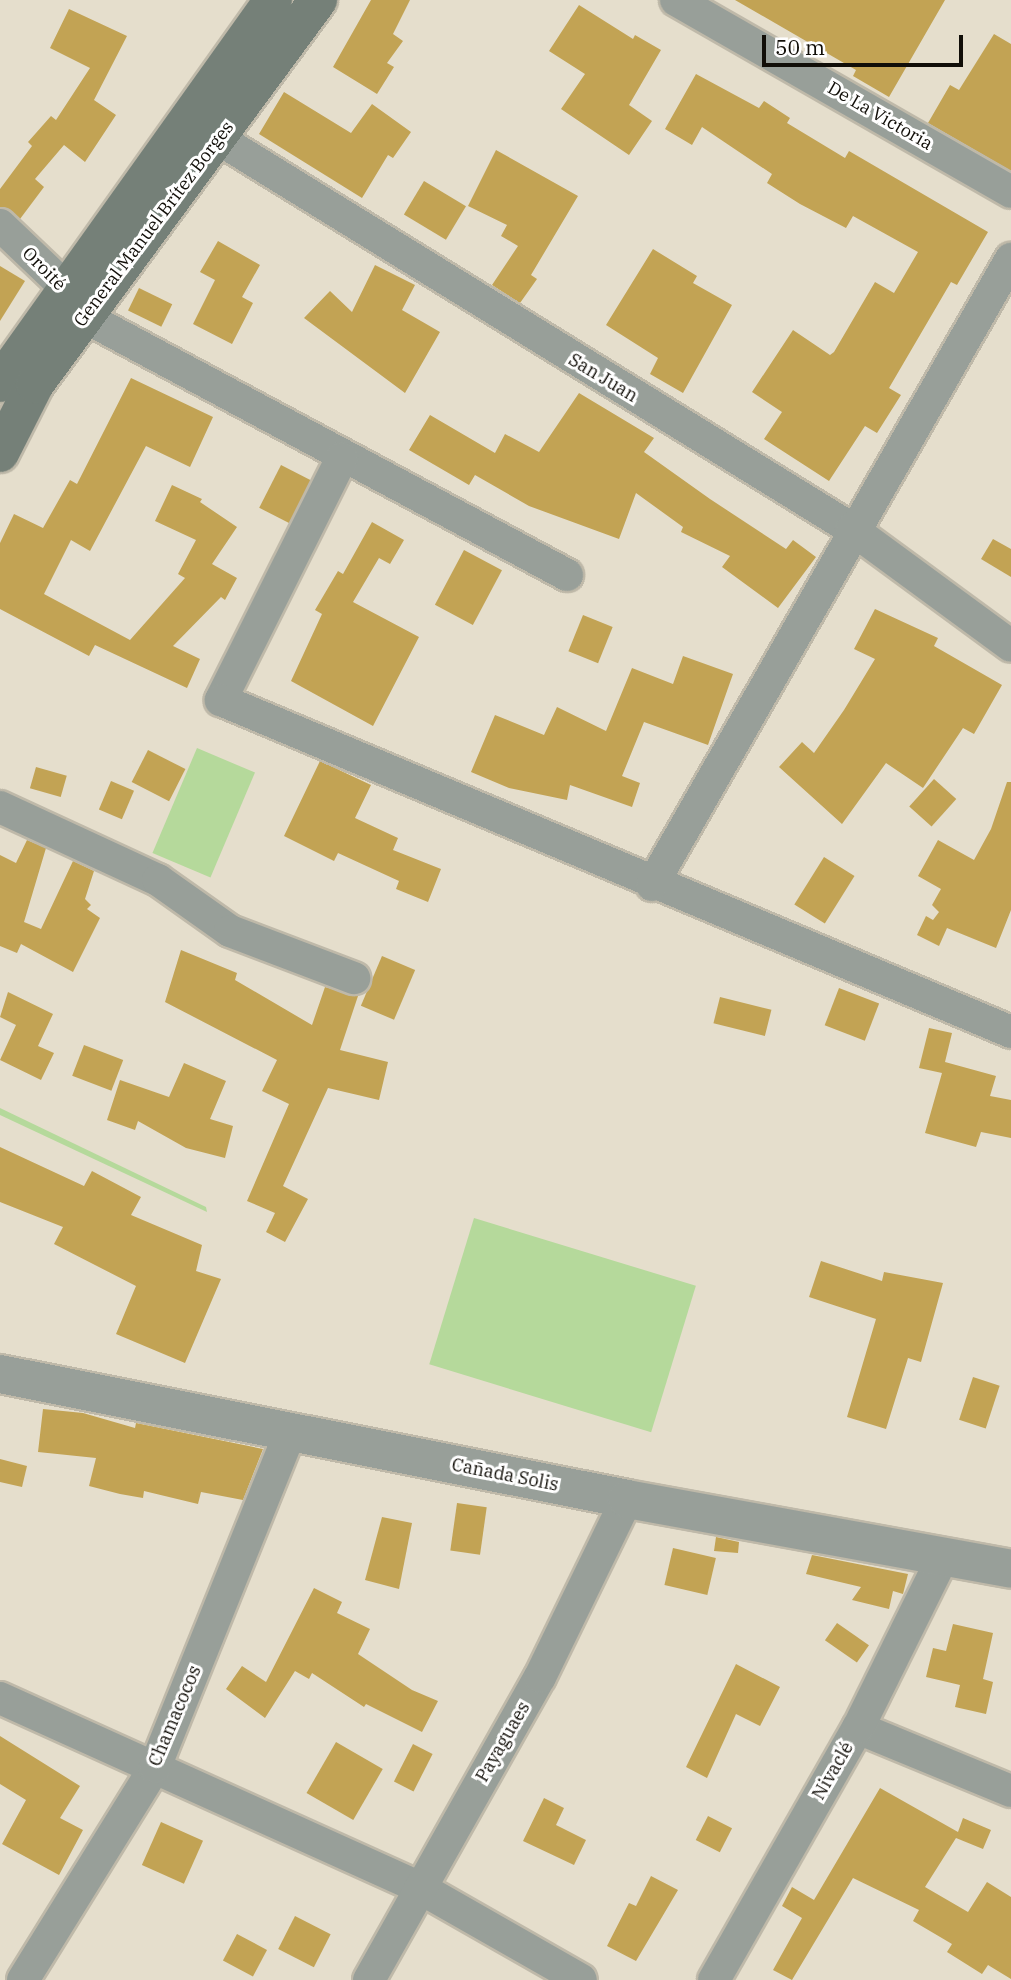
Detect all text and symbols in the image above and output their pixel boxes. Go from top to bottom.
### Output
scale bar [766,21,967,65]
text: 50 m [775,33,825,61]
street label: De La Victoria [824,77,936,155]
street label: General Manuel Brítez Borges [70,117,238,331]
street label: Oroité [18,243,70,295]
street label: San Juan [565,349,641,407]
street label: Cañada Solis [450,1454,560,1496]
street label: Chamacocos [144,1662,206,1770]
street label: Payaguaes [471,1698,535,1786]
street label: Nivaclé [808,1738,858,1804]

